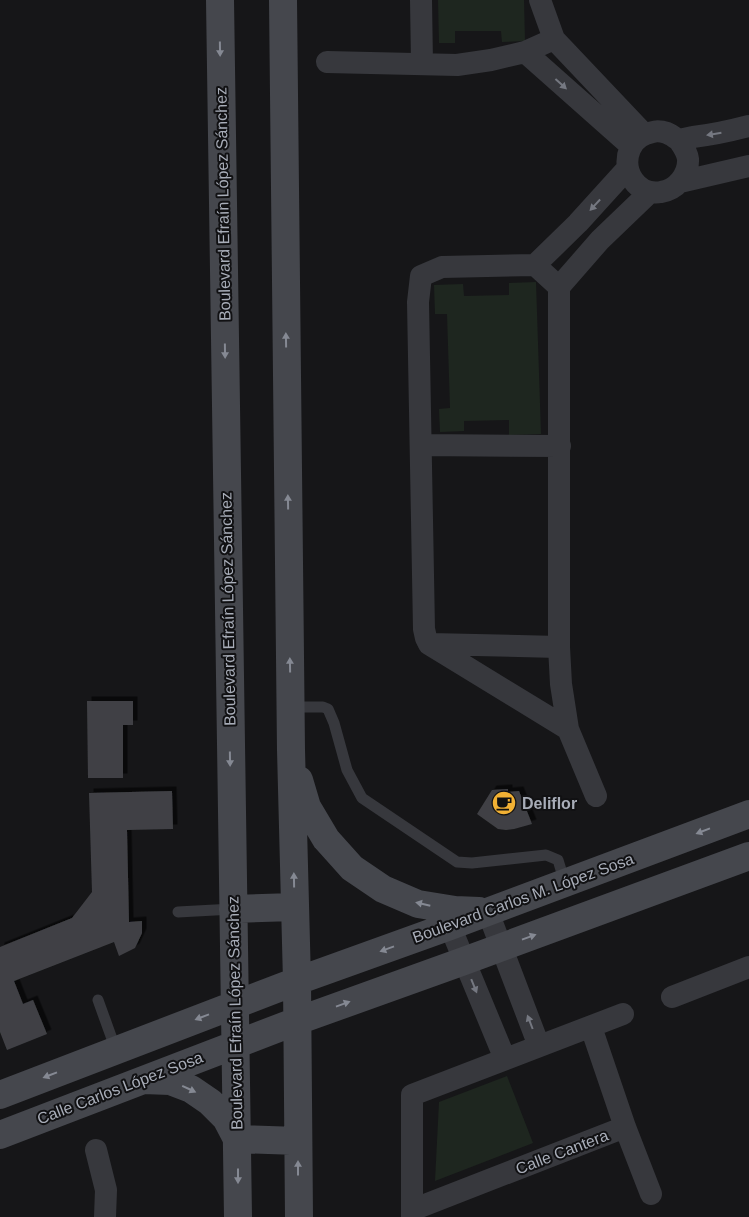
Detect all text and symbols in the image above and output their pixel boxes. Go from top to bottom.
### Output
one-way arrow [217,41,225,57]
one-way arrow [555,78,567,90]
street label: Boulevard Efraín López Sánchez [212,87,234,321]
one-way arrow [705,131,721,139]
one-way arrow [589,199,601,211]
one-way arrow [282,331,290,347]
one-way arrow [221,343,229,359]
street label: Boulevard Efraín López Sánchez [217,492,239,726]
one-way arrow [284,494,292,510]
one-way arrow [286,656,294,672]
one-way arrow [227,751,235,767]
cafe icon: Deliflor [491,790,517,816]
place label: Deliflor [522,795,577,812]
one-way arrow [696,828,711,836]
street label: Boulevard Carlos M. López Sosa [410,850,636,946]
one-way arrow [289,871,297,887]
street label: Boulevard Efraín López Sánchez [224,896,246,1130]
one-way arrow [415,900,430,908]
one-way arrow [521,933,536,940]
one-way arrow [379,945,394,953]
one-way arrow [471,979,479,993]
one-way arrow [336,1000,351,1008]
one-way arrow [194,1013,209,1021]
one-way arrow [526,1014,534,1029]
street label: Calle Carlos López Sosa [35,1048,205,1127]
one-way arrow [43,1072,58,1079]
one-way arrow [182,1085,196,1093]
street label: Calle Cantera [513,1126,611,1177]
one-way arrow [294,1160,302,1176]
one-way arrow [234,1168,242,1184]

